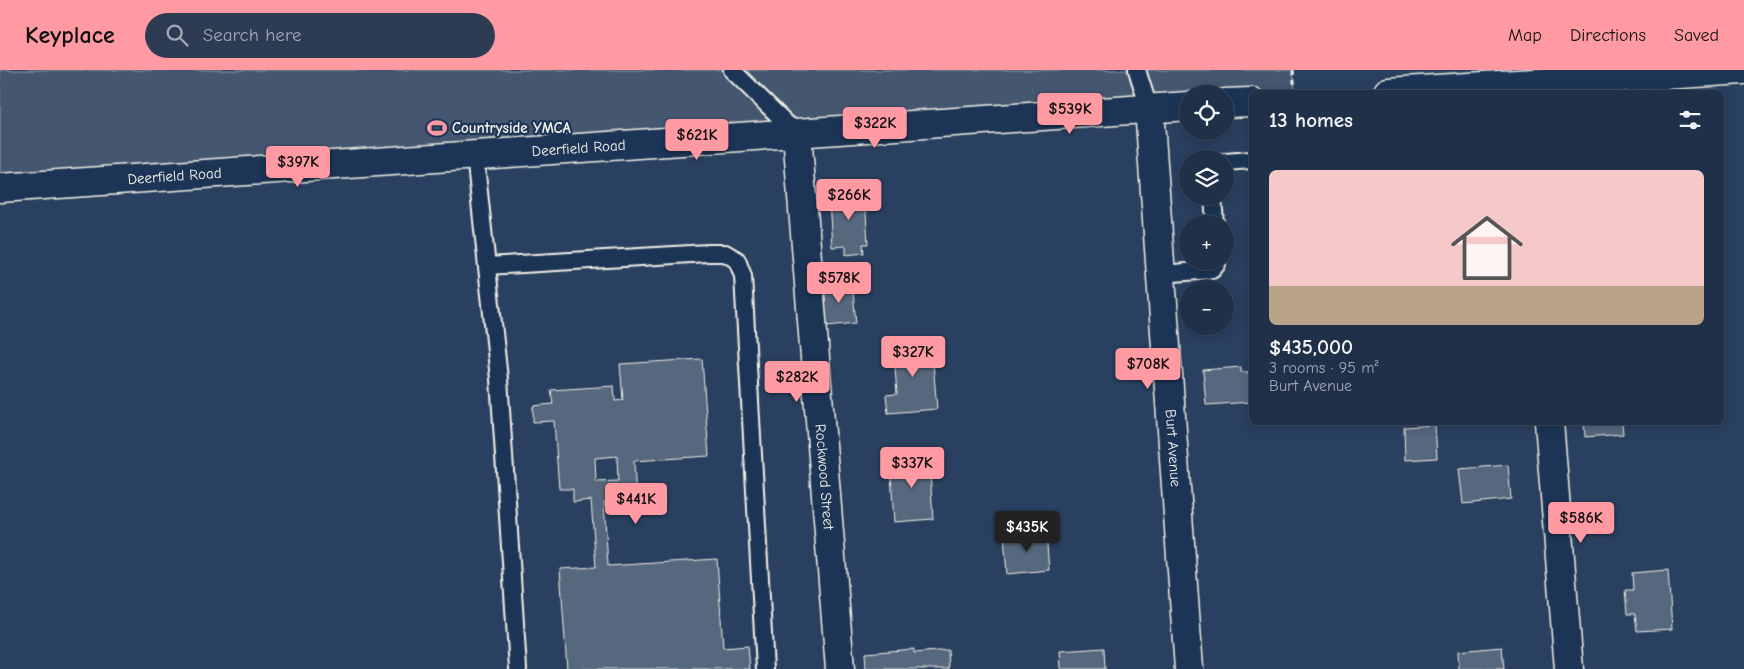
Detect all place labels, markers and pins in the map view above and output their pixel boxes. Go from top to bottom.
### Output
pin: $539K [1035,92,1105,135]
pin: $322K [840,106,910,149]
sports icon: Countryside YMCA [426,117,448,139]
pin: $621K [662,118,732,161]
place label: Countryside YMCA [452,119,572,137]
pin: $397K [263,146,333,188]
pin: $266K [814,178,884,221]
pin: $578K [804,262,874,304]
pin: $327K [878,336,948,378]
pin: $708K [1113,348,1183,390]
pin: $282K [762,360,832,403]
pin: $337K [877,446,947,489]
pin: $441K [601,482,671,525]
pin: $586K [1546,502,1616,544]
pin: $435K [992,510,1062,553]

